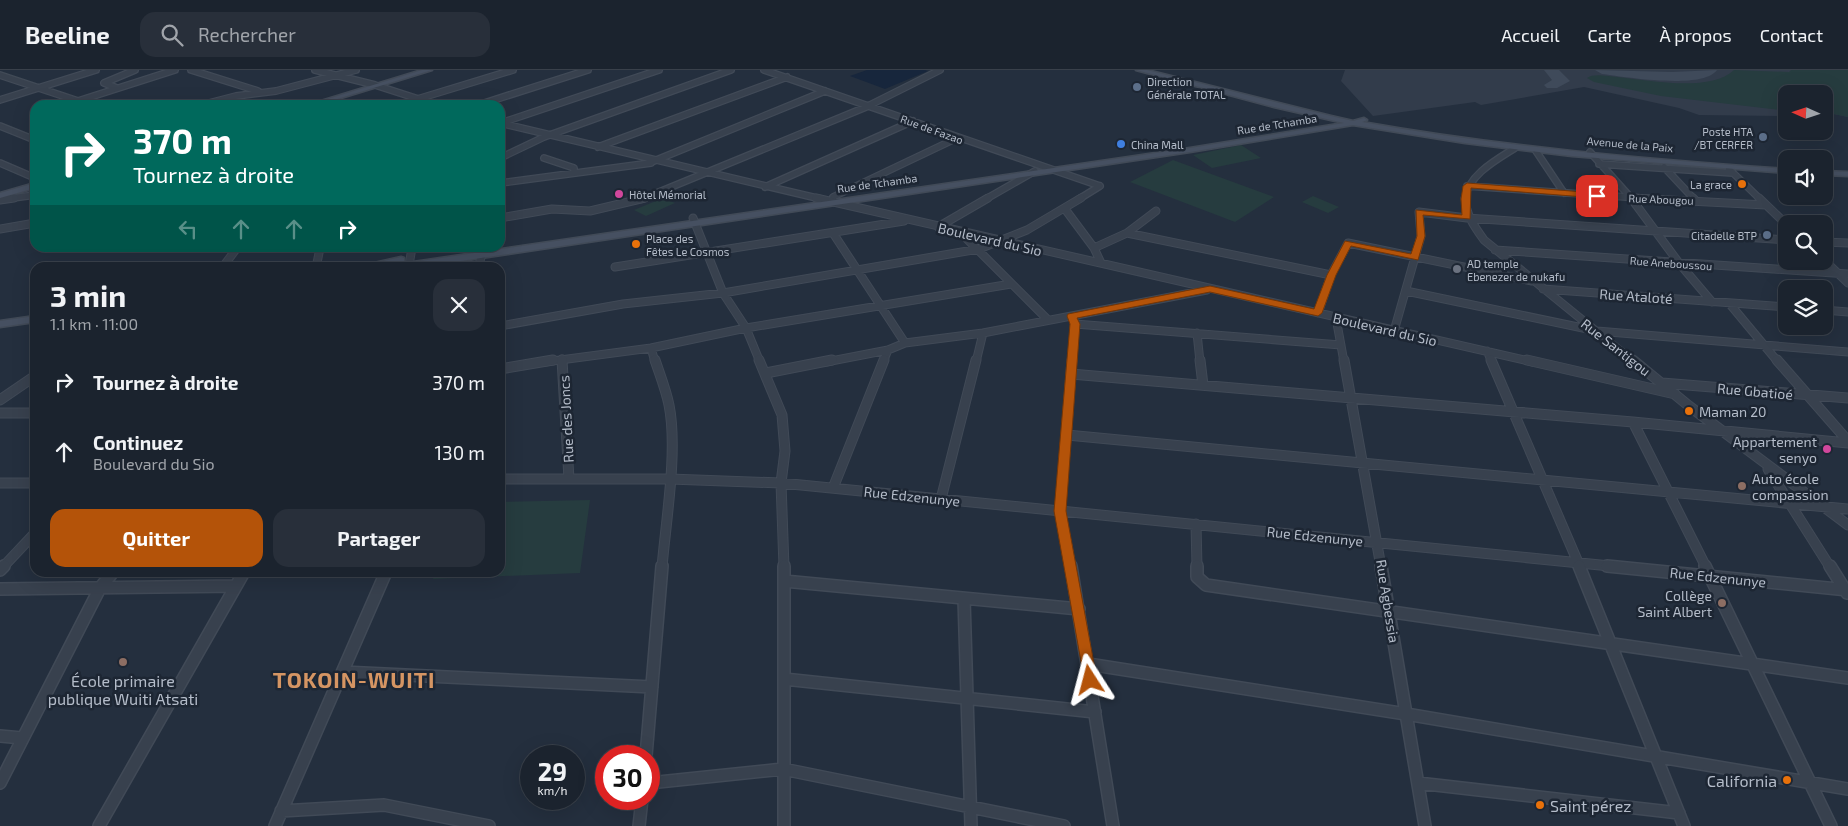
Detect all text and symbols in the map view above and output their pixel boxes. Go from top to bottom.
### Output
search box [140,12,490,57]
text: Beeline [25,20,110,49]
icon: search [158,21,186,49]
text: Rechercher [198,23,296,46]
text: Accueil [1501,24,1560,46]
text: Carte [1588,24,1631,46]
text: À propos [1659,24,1732,46]
text: Contact [1760,24,1823,46]
place label: Direction Générale TOTAL [1147,75,1226,101]
marker: Direction Générale TOTAL [1131,81,1143,93]
north arrow [1778,85,1832,140]
map controls [1778,85,1833,335]
street label: Rue de Tchamba [1236,111,1318,137]
street label: Rue de Fazao [899,112,965,146]
text: 370 m [133,119,232,161]
icon: right [50,120,115,185]
place label: Poste HTA /BT CERFER [1694,125,1753,151]
marker: Poste HTA /BT CERFER [1757,131,1769,143]
street label: Avenue de la Paix [1586,134,1674,154]
marker: China Mall [1115,138,1127,150]
place label: China Mall [1131,138,1184,151]
button: sound [1778,150,1833,205]
text: Tournez à droite [133,161,294,187]
street label: Rue de Tchamba [836,171,918,195]
pin [1576,175,1618,217]
place label: La grace [1690,178,1732,191]
marker: La grace [1736,178,1748,190]
icon: arrive [1583,182,1611,210]
marker: Hôtel Mémorial [613,188,625,200]
place label: Hôtel Mémorial [629,188,707,201]
street label: Rue Abougou [1628,191,1694,207]
icon: left [174,215,202,243]
icon: ahead [227,215,255,243]
icon: ahead [280,215,308,243]
icon: right [333,215,361,243]
button: search [1778,215,1833,270]
street label: Boulevard du Sio [936,219,1044,259]
place label: Citadelle BTP [1691,229,1757,242]
marker: Citadelle BTP [1761,229,1773,241]
place label: Place des Fêtes Le Cosmos [646,232,730,258]
marker: Place des Fêtes Le Cosmos [630,238,642,250]
street label: Rue Aneboussou [1629,254,1713,272]
place label: AD temple Ebenezer de nukafu [1467,257,1565,283]
marker: AD temple Ebenezer de nukafu [1451,263,1463,275]
text: 3 min [50,277,126,313]
button: close [433,279,485,331]
button: layers [1778,280,1833,335]
street label: Rue Ataloté [1599,285,1673,307]
street label: Boulevard du Sio [1331,309,1439,349]
text: 1.1 km · 11:00 [50,314,138,333]
street label: Rue Santigou [1578,315,1654,379]
icon: right [50,368,78,396]
text: Tournez à droite [93,371,239,394]
text: 370 m [432,371,485,394]
street label: Rue des Joncs [555,375,577,463]
street label: Rue Gbatioé [1716,379,1794,403]
place label: Maman 20 [1699,403,1766,420]
marker: Maman 20 [1683,405,1695,417]
text: Continuez [93,431,183,454]
place label: Appartement senyo [1733,433,1817,466]
icon: ahead [50,438,78,466]
text: 130 m [435,441,485,464]
marker: Appartement senyo [1821,443,1833,455]
text: Boulevard du Sio [93,454,215,473]
place label: Auto école compassion [1752,470,1829,503]
marker: Auto école compassion [1736,480,1748,492]
street label: Rue Edzenunye [863,482,961,510]
button: Quitter [50,509,263,567]
button: Partager [273,509,485,567]
street label: Rue Edzenunye [1266,522,1364,550]
street label: Rue Agbessia [1373,558,1403,644]
street label: Rue Edzenunye [1669,563,1767,591]
place label: Collège Saint Albert [1637,587,1712,620]
marker: Collège Saint Albert [1716,597,1728,609]
position arrow [1063,653,1115,705]
marker: École primaire publique Wuiti Atsati [117,656,129,668]
district label: TOKOIN-WUITI [273,666,435,692]
place label: École primaire publique Wuiti Atsati [48,671,198,708]
speed limit sign: 30 [595,745,660,810]
text: 29 [538,756,567,786]
place label: California [1707,771,1777,790]
marker: California [1781,774,1793,786]
text: km/h [538,783,567,797]
place label: Saint pérez [1550,796,1632,815]
marker: Saint pérez [1534,799,1546,811]

